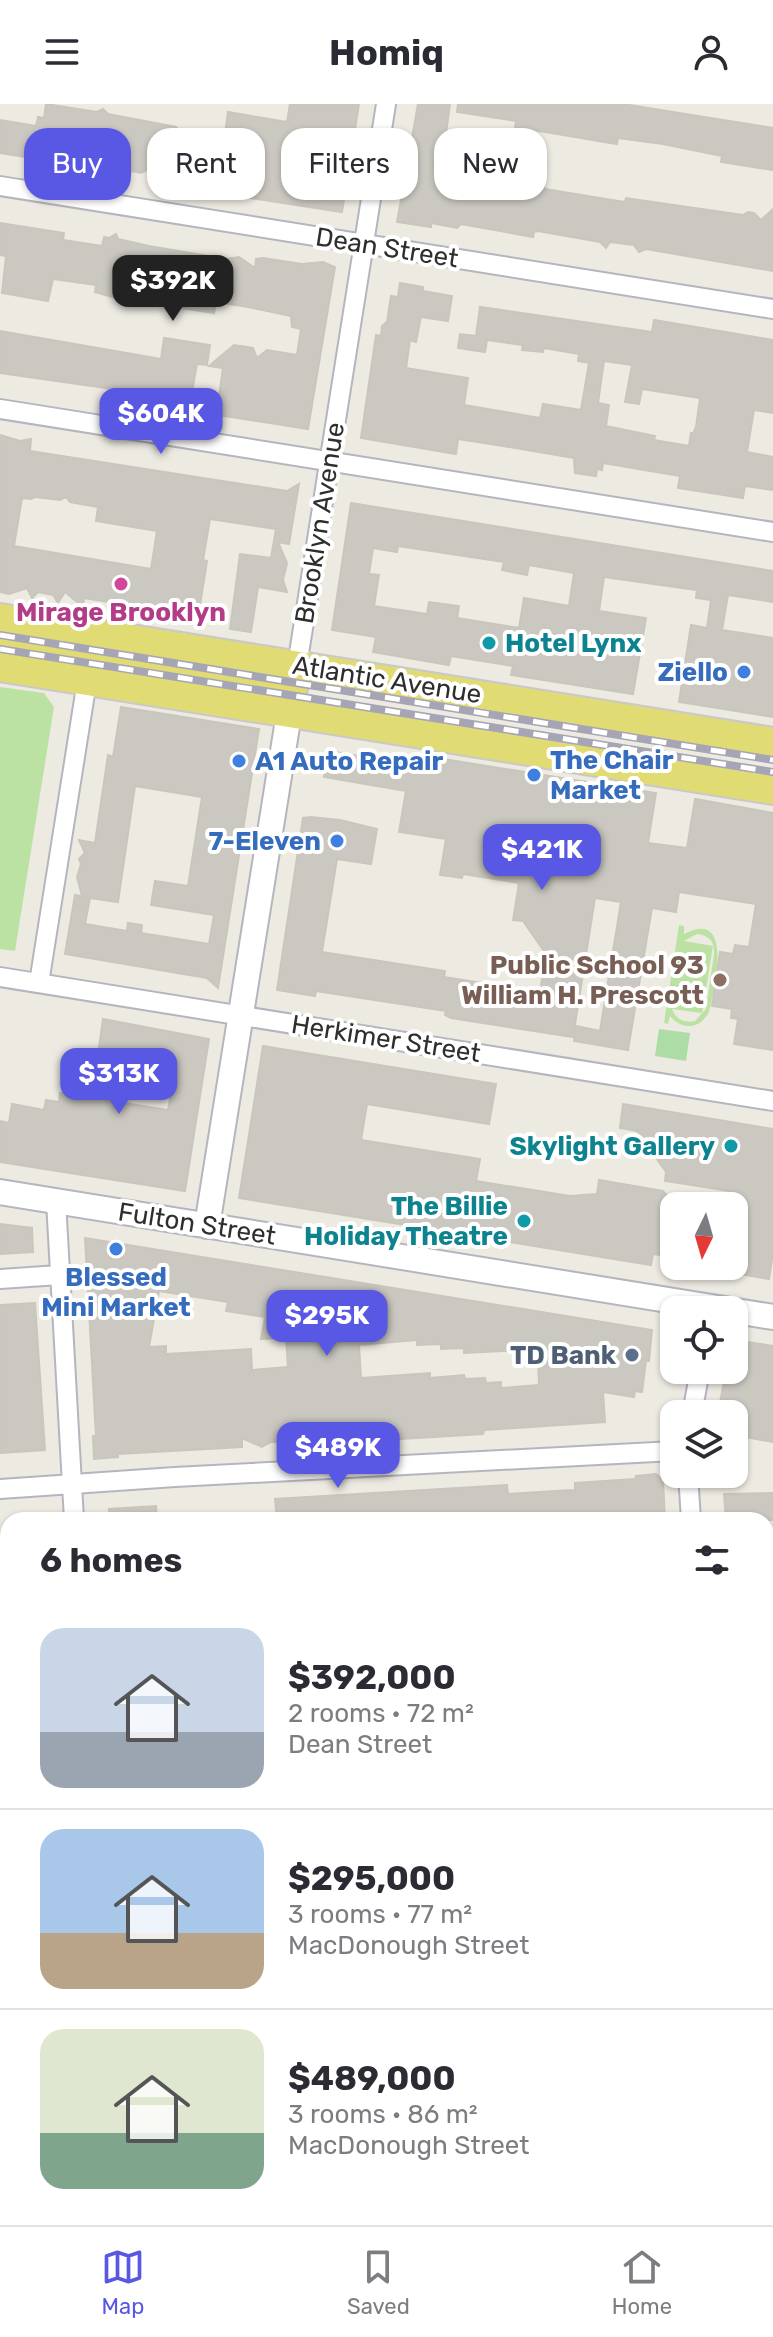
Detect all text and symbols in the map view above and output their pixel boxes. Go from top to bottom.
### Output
icon: menu [40,30,84,74]
icon: person [689,30,733,74]
text: Homiq [329,31,444,74]
chip: Buy [24,128,131,200]
chip: Rent [147,128,265,200]
chip: Filters [281,128,418,200]
chip: New [434,128,547,200]
street label: Dean Street [313,221,461,275]
pin: $392K [117,255,229,323]
text: $392K [130,265,216,296]
pin: $604K [105,388,217,456]
text: $604K [118,398,204,429]
street label: Brooklyn Avenue [289,420,351,626]
marker: Mirage Brooklyn [112,575,130,593]
place label: Mirage Brooklyn [16,597,226,628]
place label: Hotel Lynx [505,628,642,659]
marker: Hotel Lynx [480,634,498,652]
street label: Atlantic Avenue [290,650,484,710]
place label: Ziello [657,657,728,688]
marker: Ziello [735,663,753,681]
place label: The Chair Market [550,745,674,806]
place label: A1 Auto Repair [255,746,443,777]
marker: A1 Auto Repair [230,752,248,770]
marker: The Chair Market [525,766,543,784]
pin: $421K [486,824,598,892]
place label: 7-Eleven [208,826,321,857]
marker: 7-Eleven [328,832,346,850]
text: $421K [501,834,583,865]
place label: Public School 93 William H. Prescott [461,950,704,1011]
marker: Public School 93 William H. Prescott [711,971,729,989]
street label: Herkimer Street [289,1009,483,1069]
pin: $313K [63,1048,175,1116]
text: $313K [78,1058,160,1089]
place label: Skylight Gallery [510,1131,715,1162]
marker: Skylight Gallery [722,1137,740,1155]
place label: The Billie Holiday Theatre [304,1191,508,1252]
north arrow [660,1192,748,1280]
map controls [660,1192,748,1488]
street label: Fulton Street [116,1196,278,1252]
marker: The Billie Holiday Theatre [515,1212,533,1230]
marker: Blessed Mini Market [107,1240,125,1258]
place label: Blessed Mini Market [41,1262,191,1323]
pin: $295K [271,1290,383,1358]
button: locate [660,1296,748,1384]
text: $295K [285,1300,369,1331]
place label: TD Bank [510,1340,617,1371]
marker: TD Bank [623,1346,641,1364]
button: layers [660,1400,748,1488]
pin: $489K [282,1422,394,1490]
text: $489K [295,1432,381,1463]
icon: filters [690,1538,734,1582]
text: 6 homes [40,1540,182,1581]
text: $392,000 [288,1657,456,1698]
icon: home [104,1660,200,1756]
text: 2 rooms · 72 m² [288,1698,474,1729]
text: Dean Street [288,1729,432,1760]
text: $295,000 [288,1858,455,1899]
icon: home [104,1861,200,1957]
text: 3 rooms · 77 m² [288,1899,472,1930]
text: MacDonough Street [288,1930,529,1961]
text: $489,000 [288,2058,456,2099]
icon: home [104,2061,200,2157]
text: 3 rooms · 86 m² [288,2099,478,2130]
text: MacDonough Street [288,2130,529,2161]
tab: Map [101,2245,145,2320]
tab: Saved [347,2245,410,2320]
tab: Home [612,2245,672,2320]

